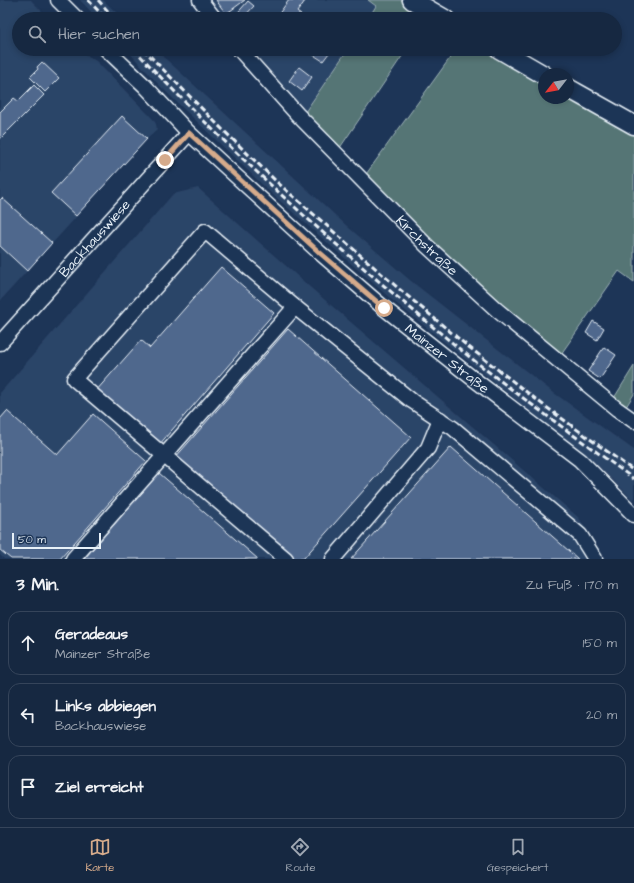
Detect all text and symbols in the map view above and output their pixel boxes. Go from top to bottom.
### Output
search box [12,12,622,56]
icon: search [26,23,48,45]
text: Hier suchen [58,24,139,45]
north arrow [538,68,574,104]
route end [156,151,174,169]
street label: Backhauswiese [55,195,136,282]
street label: Kirchstraße [391,211,462,281]
route start [375,299,393,317]
street label: Mainzer Straße [400,319,494,399]
scale bar [12,531,101,550]
text: 50 m [18,532,46,547]
text: 3 Min. [16,573,59,597]
text: Zu Fuß · 170 m [526,576,618,594]
text: Geradeaus [55,624,128,645]
icon: ahead [17,632,39,654]
text: 150 m [583,634,617,652]
text: Mainzer Straße [55,645,150,663]
text: Links abbiegen [55,696,156,717]
icon: left [17,704,39,726]
text: 20 m [586,706,617,724]
text: Backhauswiese [55,717,146,735]
icon: arrive [17,776,39,798]
text: Ziel erreicht [55,777,144,798]
tab: Karte [86,836,114,875]
tab: Route [285,836,316,875]
tab: Gespeichert [487,836,548,875]

